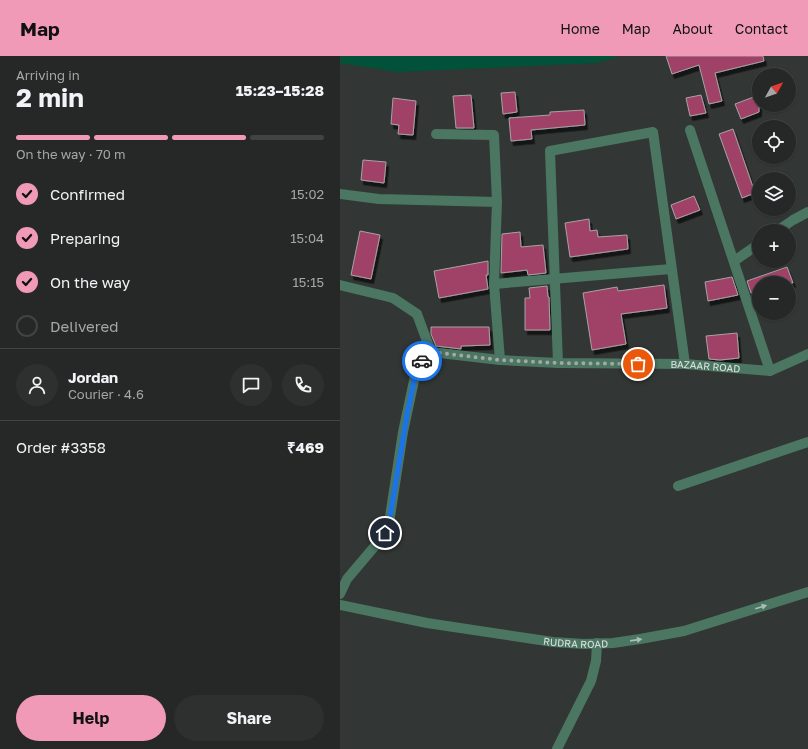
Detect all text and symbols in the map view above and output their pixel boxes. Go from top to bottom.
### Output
text: Map [20,17,60,40]
text: Home [560,20,600,37]
text: Map [622,20,650,37]
text: About [672,20,713,37]
text: Contact [735,20,788,37]
text: Arriving in [16,67,80,83]
north arrow [752,68,796,112]
map controls [752,68,796,320]
text: 15:23–15:28 [236,81,324,99]
text: 2 min [16,82,84,113]
button: locate [752,120,796,164]
text: On the way · 70 m [16,146,126,162]
button: layers [752,172,796,216]
icon: check [16,183,38,205]
text: Confirmed [50,185,125,203]
text: 15:02 [291,186,324,202]
button: + [752,224,796,268]
icon: check [16,227,38,249]
text: Preparing [50,229,120,247]
text: 15:04 [290,230,324,246]
icon: check [16,271,38,293]
text: On the way [50,273,130,291]
text: 15:15 [292,274,324,290]
button: − [752,276,796,320]
text: Delivered [50,317,118,335]
courier [402,341,442,381]
pin [621,347,655,381]
icon: car [411,350,433,372]
icon: bag [627,353,649,375]
street label: BAZAAR ROAD [670,358,741,375]
button: person [16,364,58,406]
button: chat [230,364,272,406]
button: phone [282,364,324,406]
text: Jordan [68,368,118,386]
text: Courier · 4.6 [68,386,144,402]
text: Order #3358 [16,438,106,456]
text: ₹469 [287,438,324,456]
pin [368,516,402,550]
icon: home [374,522,396,544]
one-way arrow [755,603,767,609]
street label: RUDRA ROAD [543,635,608,650]
one-way arrow [629,637,642,643]
button: Help [16,695,166,741]
button: Share [174,695,324,741]

